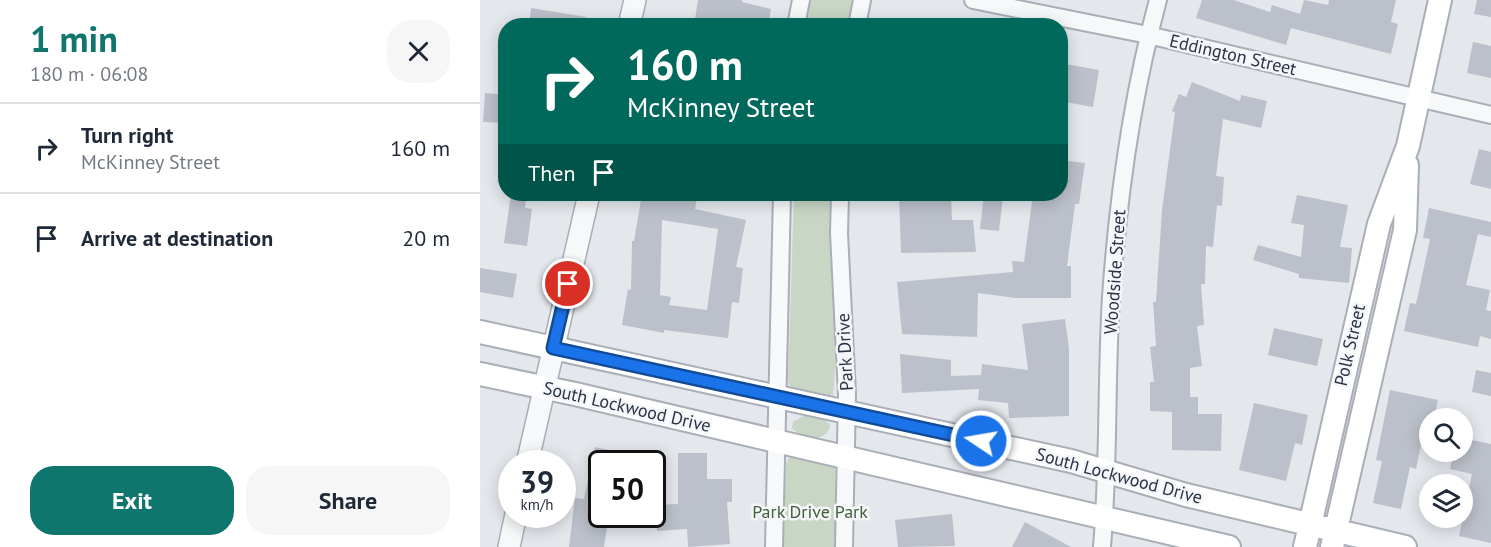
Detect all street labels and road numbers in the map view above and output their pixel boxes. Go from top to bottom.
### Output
street label: Eddington Street [1167,29,1299,80]
street label: Woodside Street [1099,209,1130,335]
street label: Polk Street [1329,302,1370,388]
street label: Park Drive [831,313,858,391]
street label: South Lockwood Drive [541,376,713,437]
street label: South Lockwood Drive [1033,442,1205,509]

